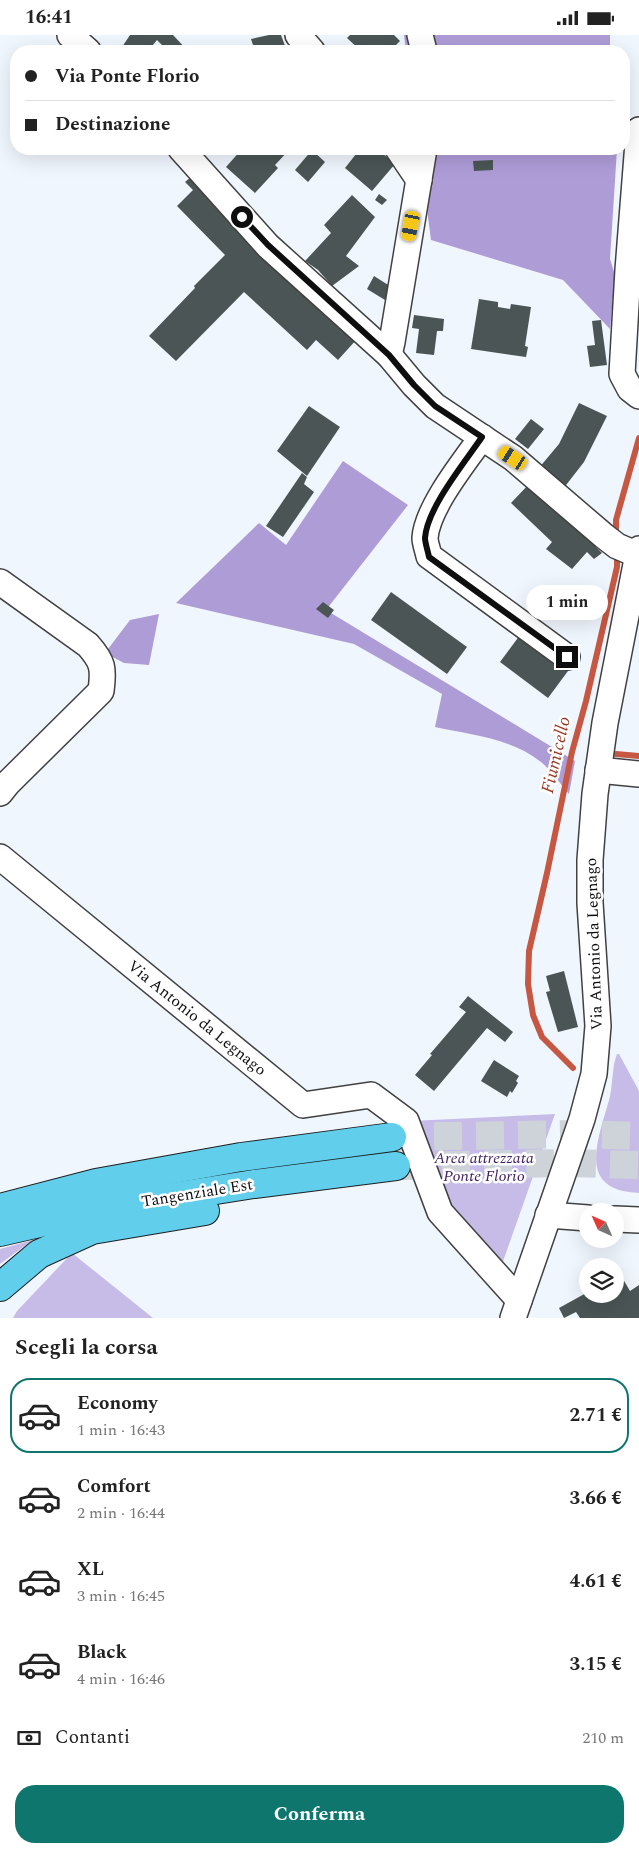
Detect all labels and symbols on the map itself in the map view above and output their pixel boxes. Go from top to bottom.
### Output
route start [231,206,253,228]
car [400,210,421,242]
car [496,444,529,472]
callout: 1 min [526,585,608,619]
route end [556,646,578,668]
water label: Fiumicello [534,714,578,796]
street label: Via Antonio da Legnago [579,857,609,1031]
street label: Via Antonio da Legnago [122,954,272,1082]
park label: Area attrezzata Ponte Florio [433,1146,534,1188]
street label: Tangenziale Est [140,1172,255,1214]
north arrow [579,1203,624,1247]

